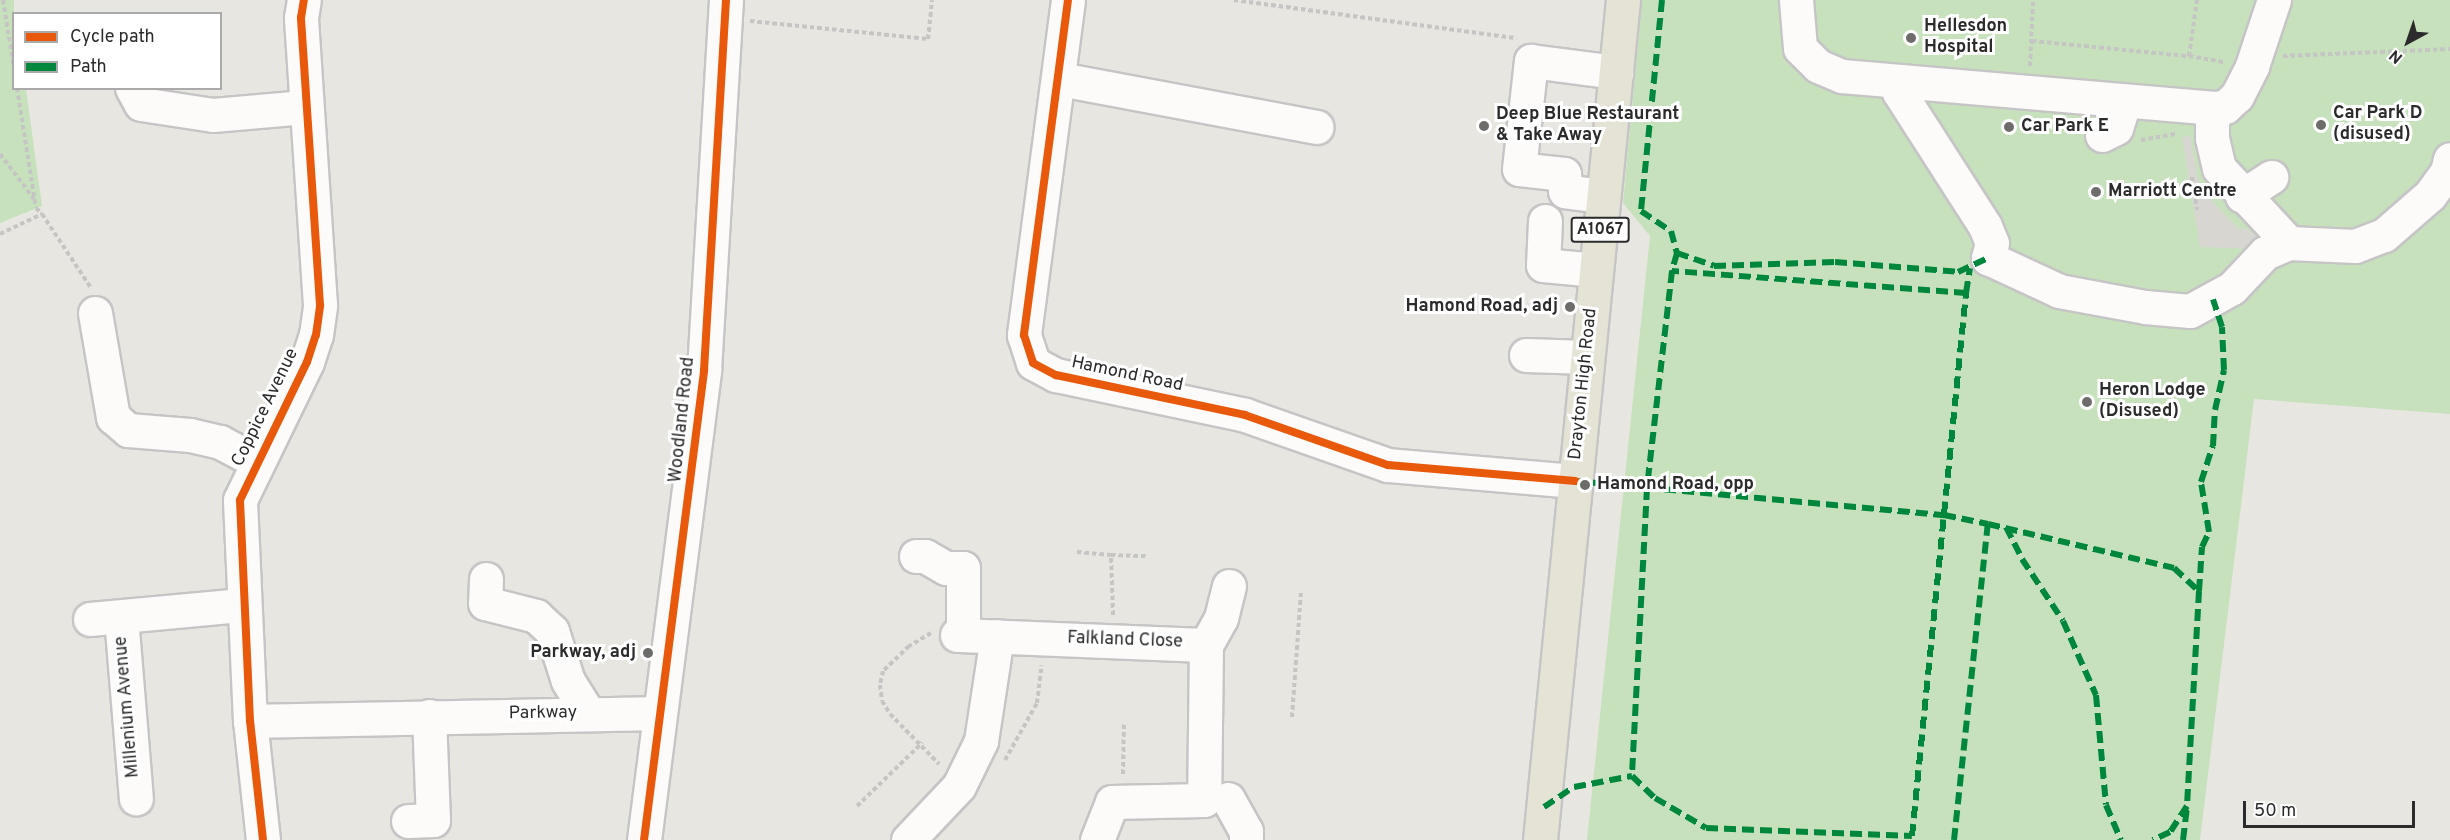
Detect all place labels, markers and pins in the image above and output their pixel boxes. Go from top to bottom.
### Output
place label: Hellesdon Hospital [1924,17,2007,60]
marker: Hellesdon Hospital [1902,29,1920,47]
place label: Car Park D (disused) [2333,104,2423,146]
place label: Deep Blue Restaurant & Take Away [1496,105,1679,148]
place label: Car Park E [2021,116,2109,138]
marker: Car Park D (disused) [2314,118,2328,132]
marker: Deep Blue Restaurant & Take Away [1477,119,1491,133]
marker: Car Park E [2002,120,2016,134]
place label: Marriott Centre [2108,181,2237,203]
marker: Marriott Centre [2089,185,2103,199]
place label: Hamond Road, adj [1406,296,1558,318]
marker: Hamond Road, adj [1563,300,1577,314]
place label: Heron Lodge (Disused) [2099,381,2205,424]
marker: Heron Lodge (Disused) [2080,395,2094,409]
place label: Hamond Road, opp [1597,474,1754,496]
marker: Hamond Road, opp [1578,478,1592,492]
place label: Parkway, adj [530,642,636,664]
marker: Parkway, adj [641,646,655,660]

